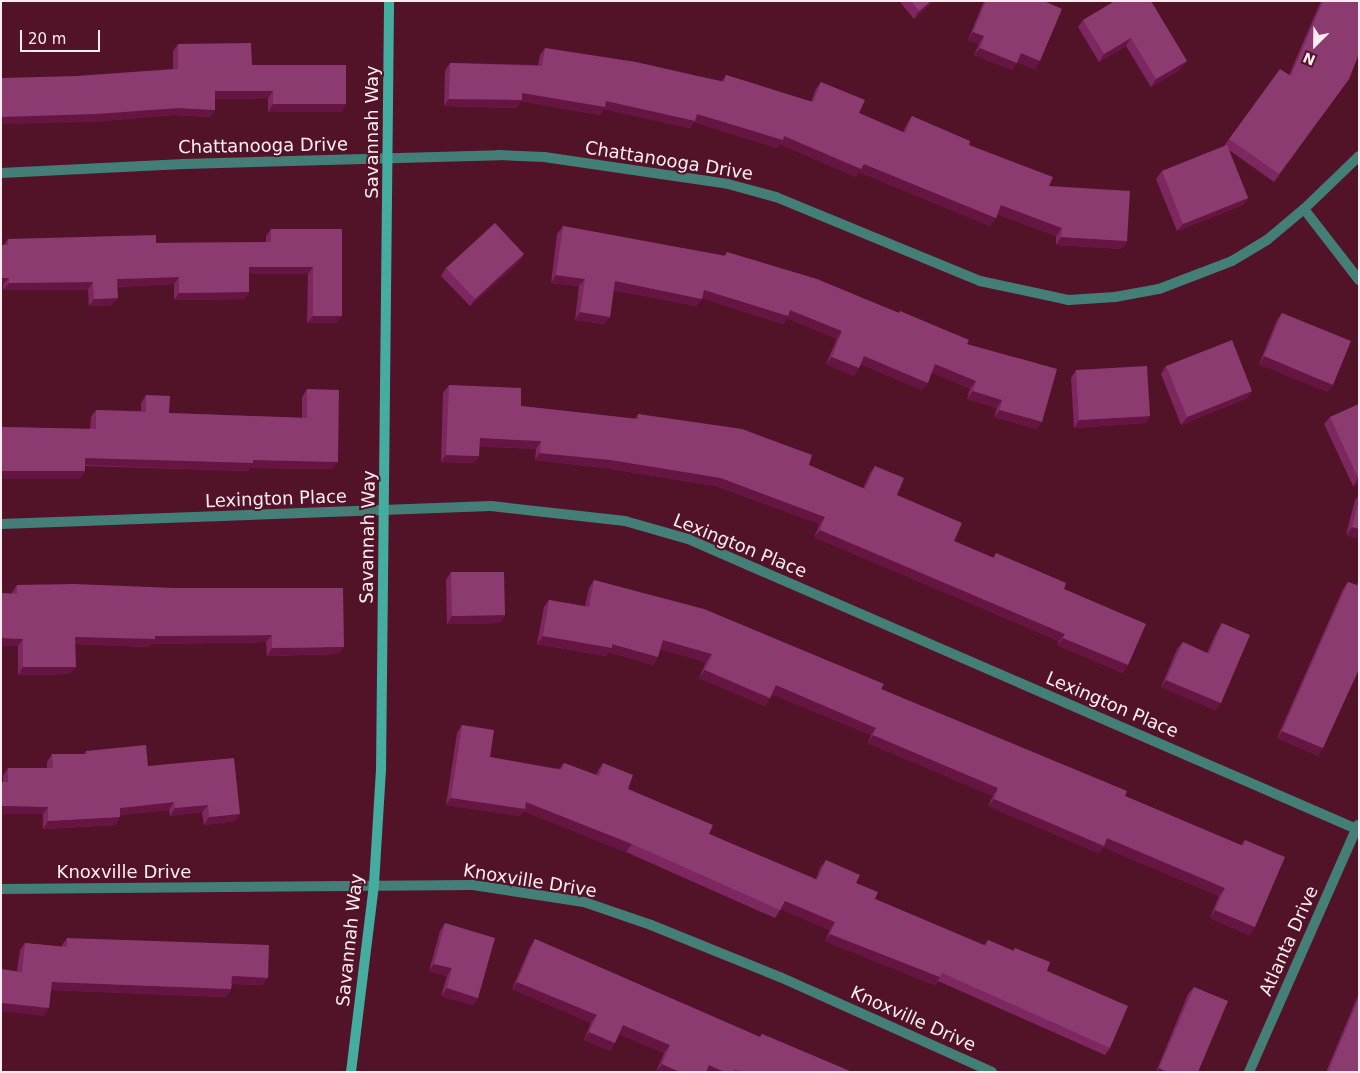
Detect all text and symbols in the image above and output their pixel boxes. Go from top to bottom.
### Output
scale bar [22,20,102,52]
north arrow [1290,20,1340,70]
text: 20 m [28,30,66,48]
text: N [1301,49,1318,68]
street label: Savannah Way [361,65,383,199]
street label: Chattanooga Drive [178,134,348,158]
street label: Chattanooga Drive [583,137,755,185]
street label: Savannah Way [356,470,380,604]
street label: Lexington Place [205,486,347,512]
street label: Lexington Place [670,509,810,583]
street label: Lexington Place [1042,667,1182,743]
street label: Knoxville Drive [462,860,598,902]
street label: Knoxville Drive [57,861,191,883]
street label: Savannah Way [332,873,368,1007]
street label: Atlanta Drive [1255,883,1323,999]
street label: Knoxville Drive [847,982,979,1056]

